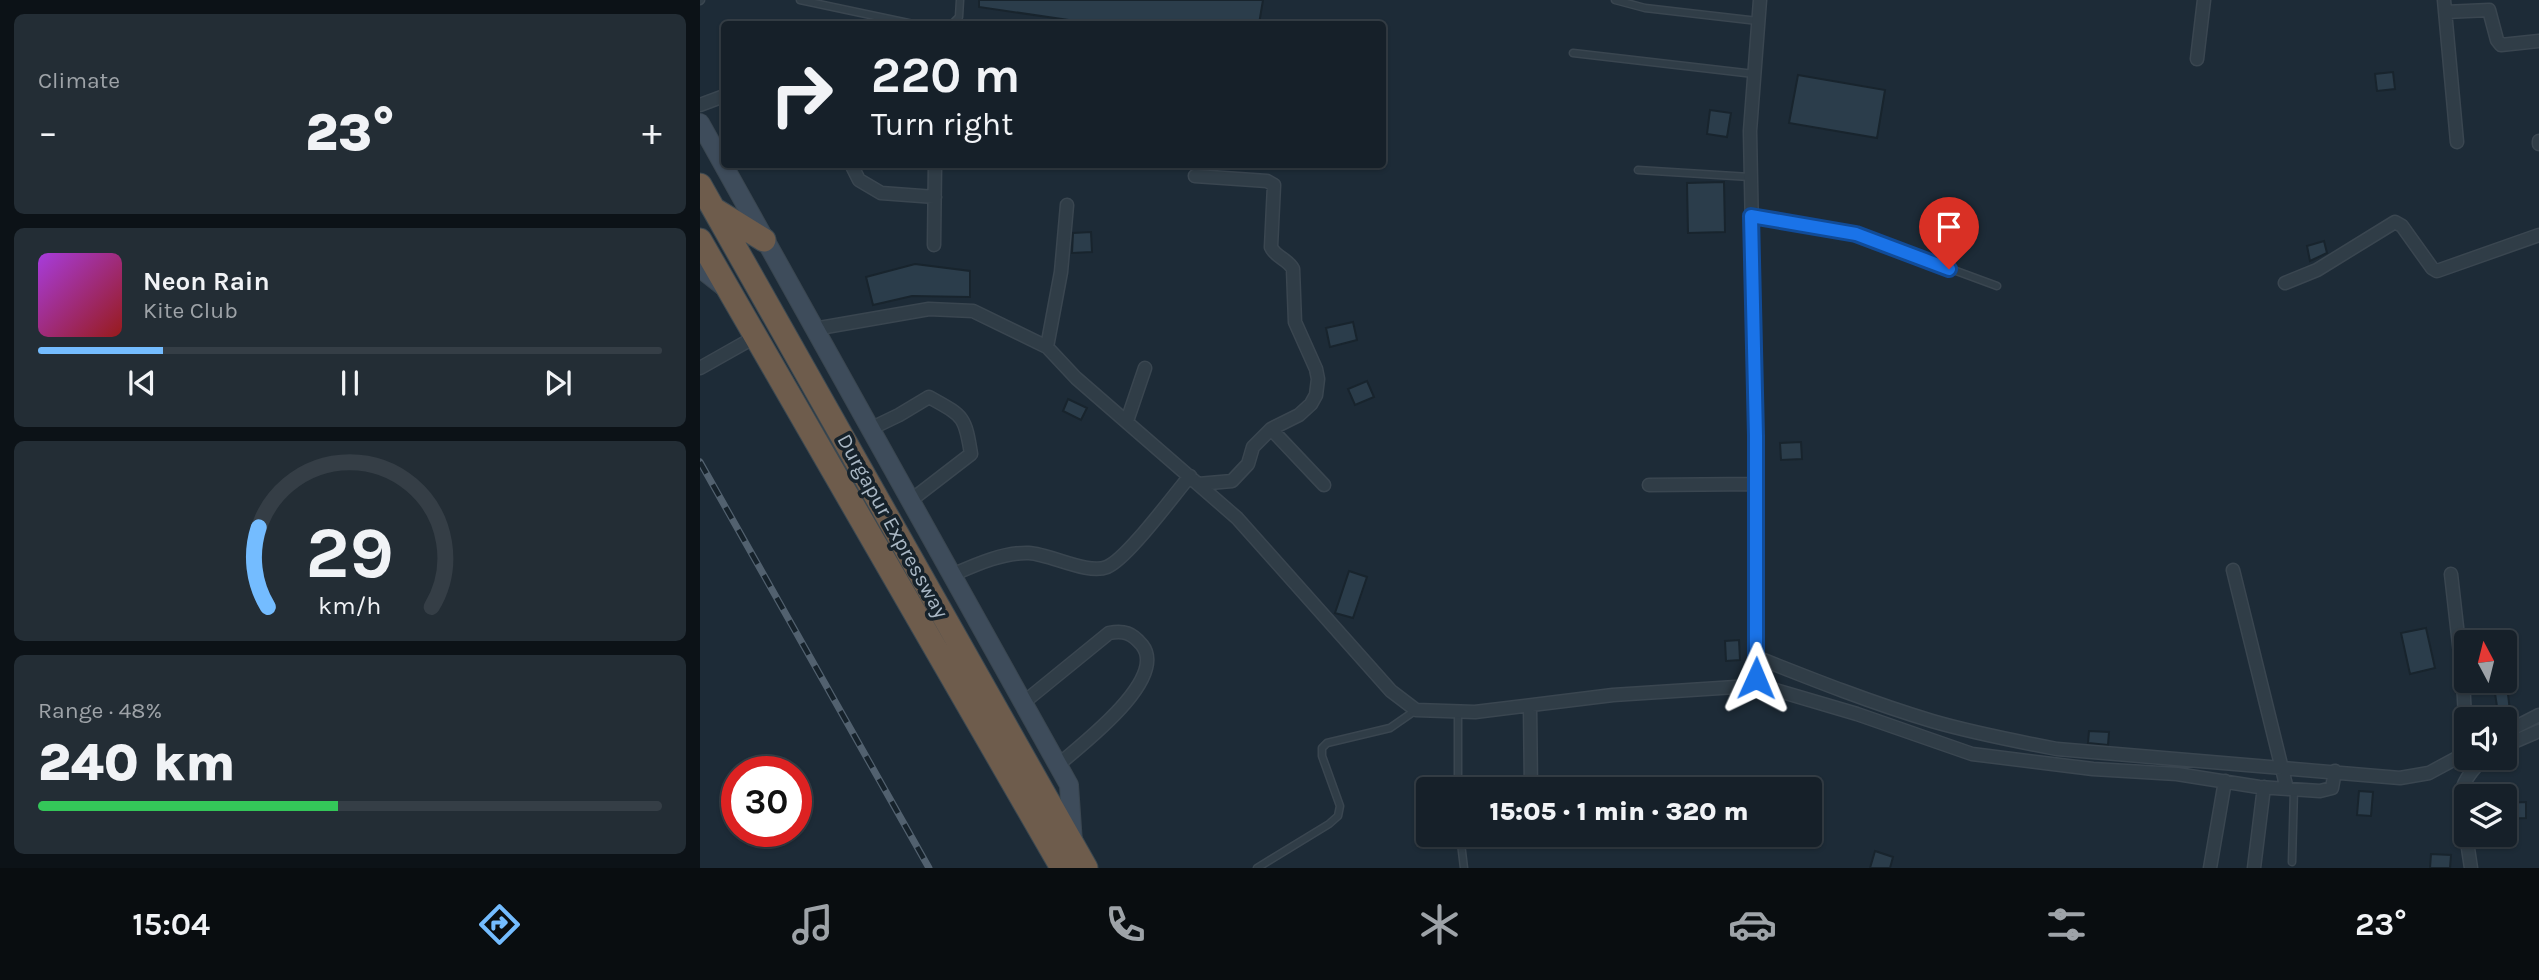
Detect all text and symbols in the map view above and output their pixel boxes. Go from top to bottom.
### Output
text: 220 m [871,47,1020,104]
icon: right [756,49,847,140]
text: Climate [38,67,120,94]
text: 23° [305,102,395,163]
text: Turn right [871,106,1013,143]
text: − [38,110,58,155]
text: + [642,110,662,155]
pin [1919,197,1979,269]
icon: arrive [1930,208,1968,246]
text: Neon Rain [143,266,270,297]
text: Kite Club [143,297,238,324]
icon: previous [123,364,161,402]
icon: pause [331,364,369,402]
icon: next [539,364,577,402]
street label: Durgapur Expressway [832,430,954,622]
text: 29 [306,510,394,595]
text: km/h [318,591,382,620]
north arrow [2454,630,2516,693]
map controls [2454,630,2517,847]
position arrow [1719,641,1793,715]
text: Range · 48% [38,697,162,724]
button: sound [2454,707,2517,770]
text: 240 km [38,732,235,793]
speed limit sign: 30 [721,756,812,847]
button: layers [2454,784,2517,847]
text: 15:05 · 1 min · 320 m [1489,796,1749,827]
icon: directions [475,900,524,949]
icon: music [788,900,837,949]
icon: phone [1101,900,1150,949]
icon: climate [1415,900,1464,949]
icon: car [1728,900,1777,949]
icon: filters [2042,900,2091,949]
text: 15:04 [132,906,210,943]
text: 23° [2355,906,2407,943]

